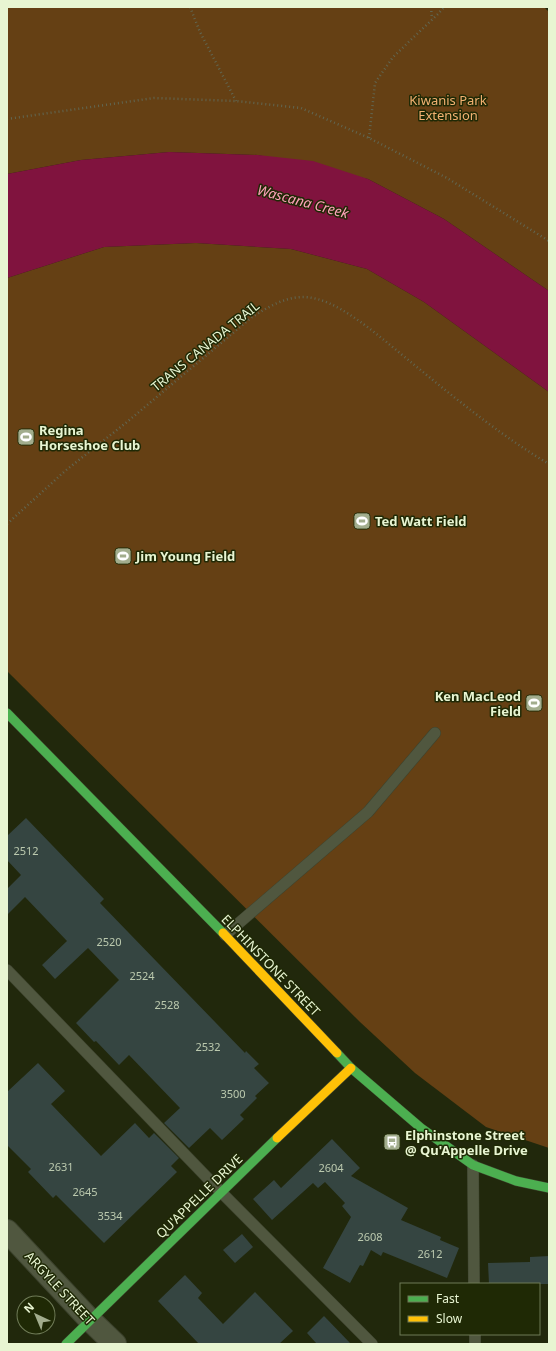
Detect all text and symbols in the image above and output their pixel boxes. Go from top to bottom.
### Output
park label: Kiwanis Park Extension [409,91,487,124]
water label: Wascana Creek [255,180,352,223]
street label: TRANS CANADA TRAIL [147,297,263,395]
place label: Regina Horseshoe Club [39,421,140,454]
sports icon: Regina Horseshoe Club [16,427,36,447]
sports icon: Ted Watt Field [352,511,372,531]
place label: Ted Watt Field [375,512,467,530]
sports icon: Jim Young Field [113,546,133,566]
place label: Jim Young Field [135,547,235,565]
place label: Ken MacLeod Field [435,687,521,720]
sports icon: Ken MacLeod Field [524,693,544,713]
house number: 2512 [13,843,39,858]
street label: ELPHINSTONE STREET [218,910,325,1020]
house number: 2520 [96,934,122,949]
house number: 2524 [129,968,155,983]
house number: 2528 [154,997,180,1012]
house number: 2532 [195,1039,221,1054]
house number: 3500 [220,1086,246,1101]
place label: Elphinstone Street @ Qu'Appelle Drive [405,1126,528,1159]
bus stop icon: Elphinstone Street @ Qu'Appelle Drive [382,1132,402,1152]
street label: QU'APPELLE DRIVE [152,1150,246,1242]
house number: 2631 [48,1159,74,1174]
house number: 2604 [318,1160,344,1175]
house number: 2645 [72,1184,98,1199]
house number: 3534 [97,1208,123,1223]
house number: 2608 [357,1229,383,1244]
house number: 2612 [417,1246,443,1261]
street label: ARGYLE STREET [21,1247,99,1329]
legend [400,1283,540,1335]
text: Fast [436,1290,460,1307]
north arrow [16,1295,56,1335]
text: N [20,1299,37,1316]
text: Slow [436,1310,463,1327]

